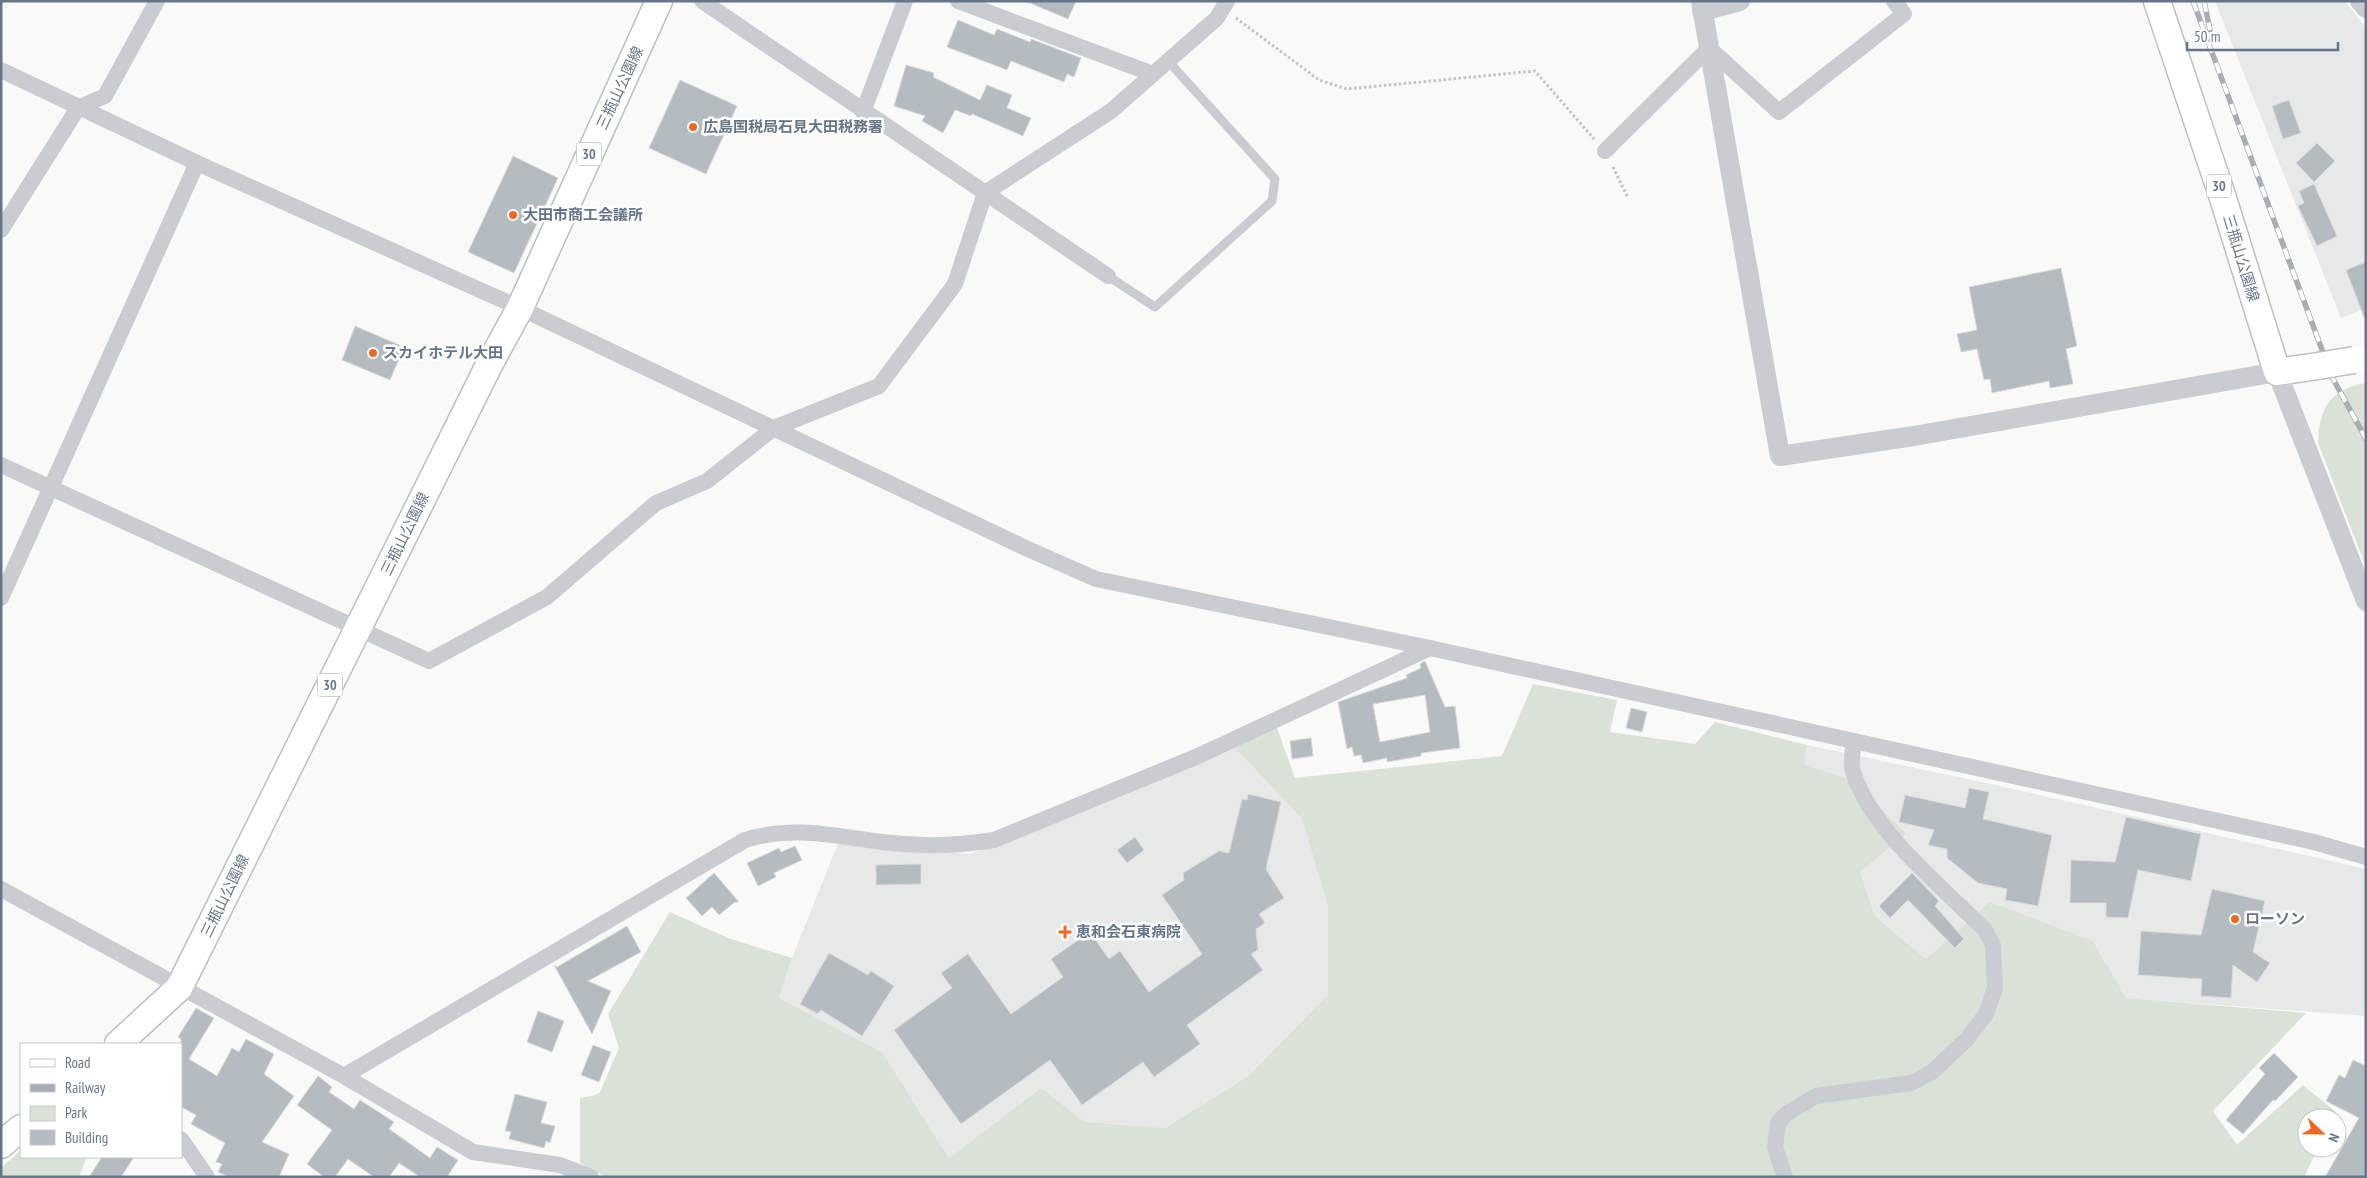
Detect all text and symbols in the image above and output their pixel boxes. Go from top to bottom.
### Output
scale bar [2187,20,2338,52]
text: 50 m [2194,27,2220,46]
street label: 三瓶山公園線 [592,43,647,133]
place label: 広島国税局石見大田税務署 [703,117,883,136]
marker: 広島国税局石見大田税務署 [687,121,699,133]
road number: 30 [576,142,602,166]
road number: 30 [2206,175,2232,198]
place label: 大田市商工会議所 [523,205,643,224]
marker: 大田市商工会議所 [507,209,519,221]
street label: 三瓶山公園線 [2219,212,2264,304]
place label: スカイホテル大田 [383,343,503,362]
marker: スカイホテル大田 [367,347,379,359]
street label: 三瓶山公園線 [376,489,433,578]
road number: 30 [318,674,342,696]
street label: 三瓶山公園線 [196,851,253,940]
place label: ローソン [2245,909,2305,928]
marker: ローソン [2229,913,2241,925]
place label: 恵和会石東病院 [1076,922,1181,941]
marker: 恵和会石東病院 [1058,925,1072,939]
legend [20,1043,182,1158]
text: Road [65,1053,91,1072]
text: Railway [65,1078,106,1097]
text: Park [65,1103,87,1122]
north arrow [2297,1108,2347,1158]
text: Building [65,1128,108,1147]
text: N [2324,1131,2344,1145]

